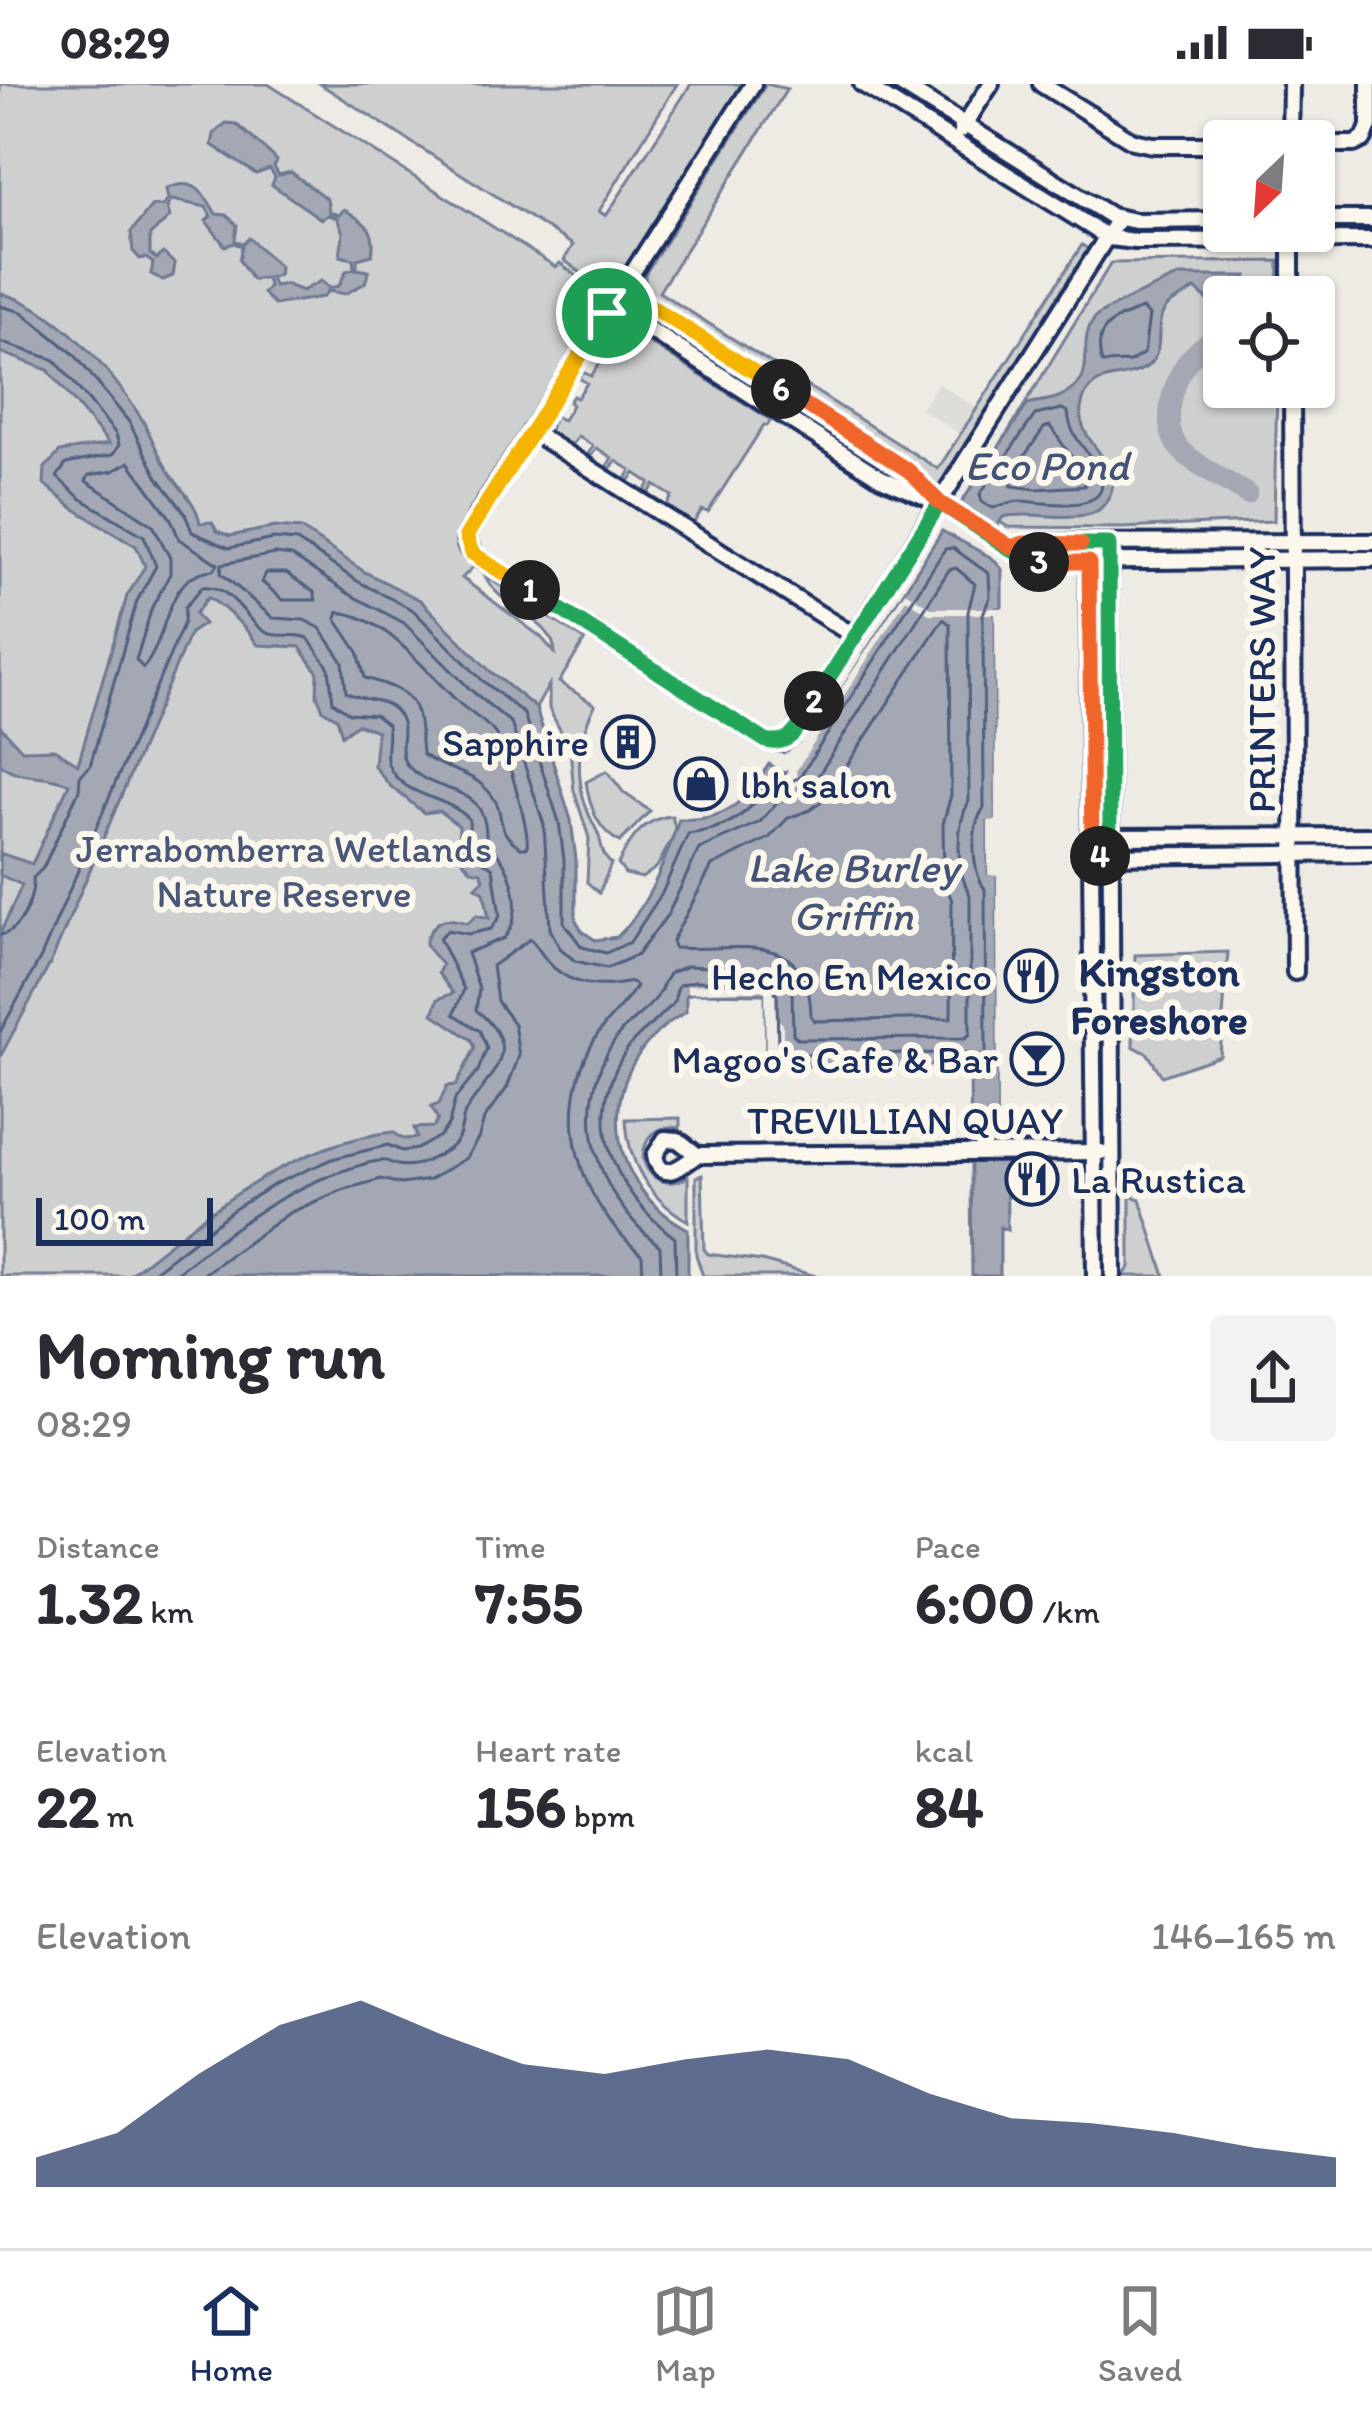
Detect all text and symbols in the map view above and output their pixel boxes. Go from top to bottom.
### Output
text: 08:29 [60,15,171,69]
north arrow [1203,120,1335,252]
map controls [1203,120,1335,408]
pin [556,262,658,364]
button: locate [1203,276,1335,408]
icon: arrive [574,280,640,346]
pin: 6 [751,359,811,419]
text: 6 [772,369,790,408]
water label: Eco Pond [965,440,1132,491]
pin: 3 [1009,532,1069,592]
text: 3 [1030,542,1048,581]
street label: PRINTERS WAY [1238,547,1285,813]
pin: 1 [500,560,560,620]
text: 1 [522,570,538,609]
pin: 2 [784,671,844,731]
text: 2 [805,681,823,720]
building icon: Sapphire [600,714,656,770]
place label: Sapphire [442,719,589,766]
shop icon: lbh salon [673,756,729,812]
place label: lbh salon [740,761,891,808]
park label: Jerrabomberra Wetlands Nature Reserve [76,825,492,917]
pin: 4 [1070,826,1130,886]
text: 4 [1090,836,1110,875]
water label: Lake Burley Griffin [747,842,963,941]
district label: Kingston Foreshore [1070,946,1248,1045]
restaurant icon: Hecho En Mexico [1003,948,1059,1004]
place label: Hecho En Mexico [711,953,992,1000]
bar icon: Magoo's Cafe & Bar [1009,1031,1065,1087]
place label: Magoo's Cafe & Bar [672,1036,999,1083]
street label: TREVILLIAN QUAY [747,1097,1063,1144]
restaurant icon: La Rustica [1004,1151,1060,1207]
place label: La Rustica [1071,1156,1246,1203]
scale bar [36,1192,213,1245]
text: 100 m [54,1199,145,1238]
text: Morning run [36,1315,385,1395]
button: share [1210,1315,1336,1441]
text: 08:29 [36,1400,132,1447]
text: Distance [36,1527,160,1566]
text: Time [475,1527,546,1566]
text: Pace [915,1527,981,1566]
text: 1.32 [36,1566,143,1638]
text: 7:55 [475,1566,583,1638]
text: 6:00 [915,1566,1035,1638]
text: km [143,1592,194,1631]
text: /km [1035,1592,1100,1631]
text: Elevation [36,1731,167,1770]
text: Heart rate [475,1731,621,1770]
text: kcal [915,1731,973,1770]
text: 22 [36,1770,99,1842]
text: 156 [475,1770,566,1842]
text: 84 [915,1770,984,1842]
text: m [99,1796,134,1835]
text: bpm [566,1796,635,1835]
text: Elevation [36,1912,191,1959]
text: 146–165 m [1151,1912,1336,1959]
tab: Home [190,2278,273,2389]
tab: Map [652,2278,718,2389]
tab: Saved [1098,2278,1182,2389]

